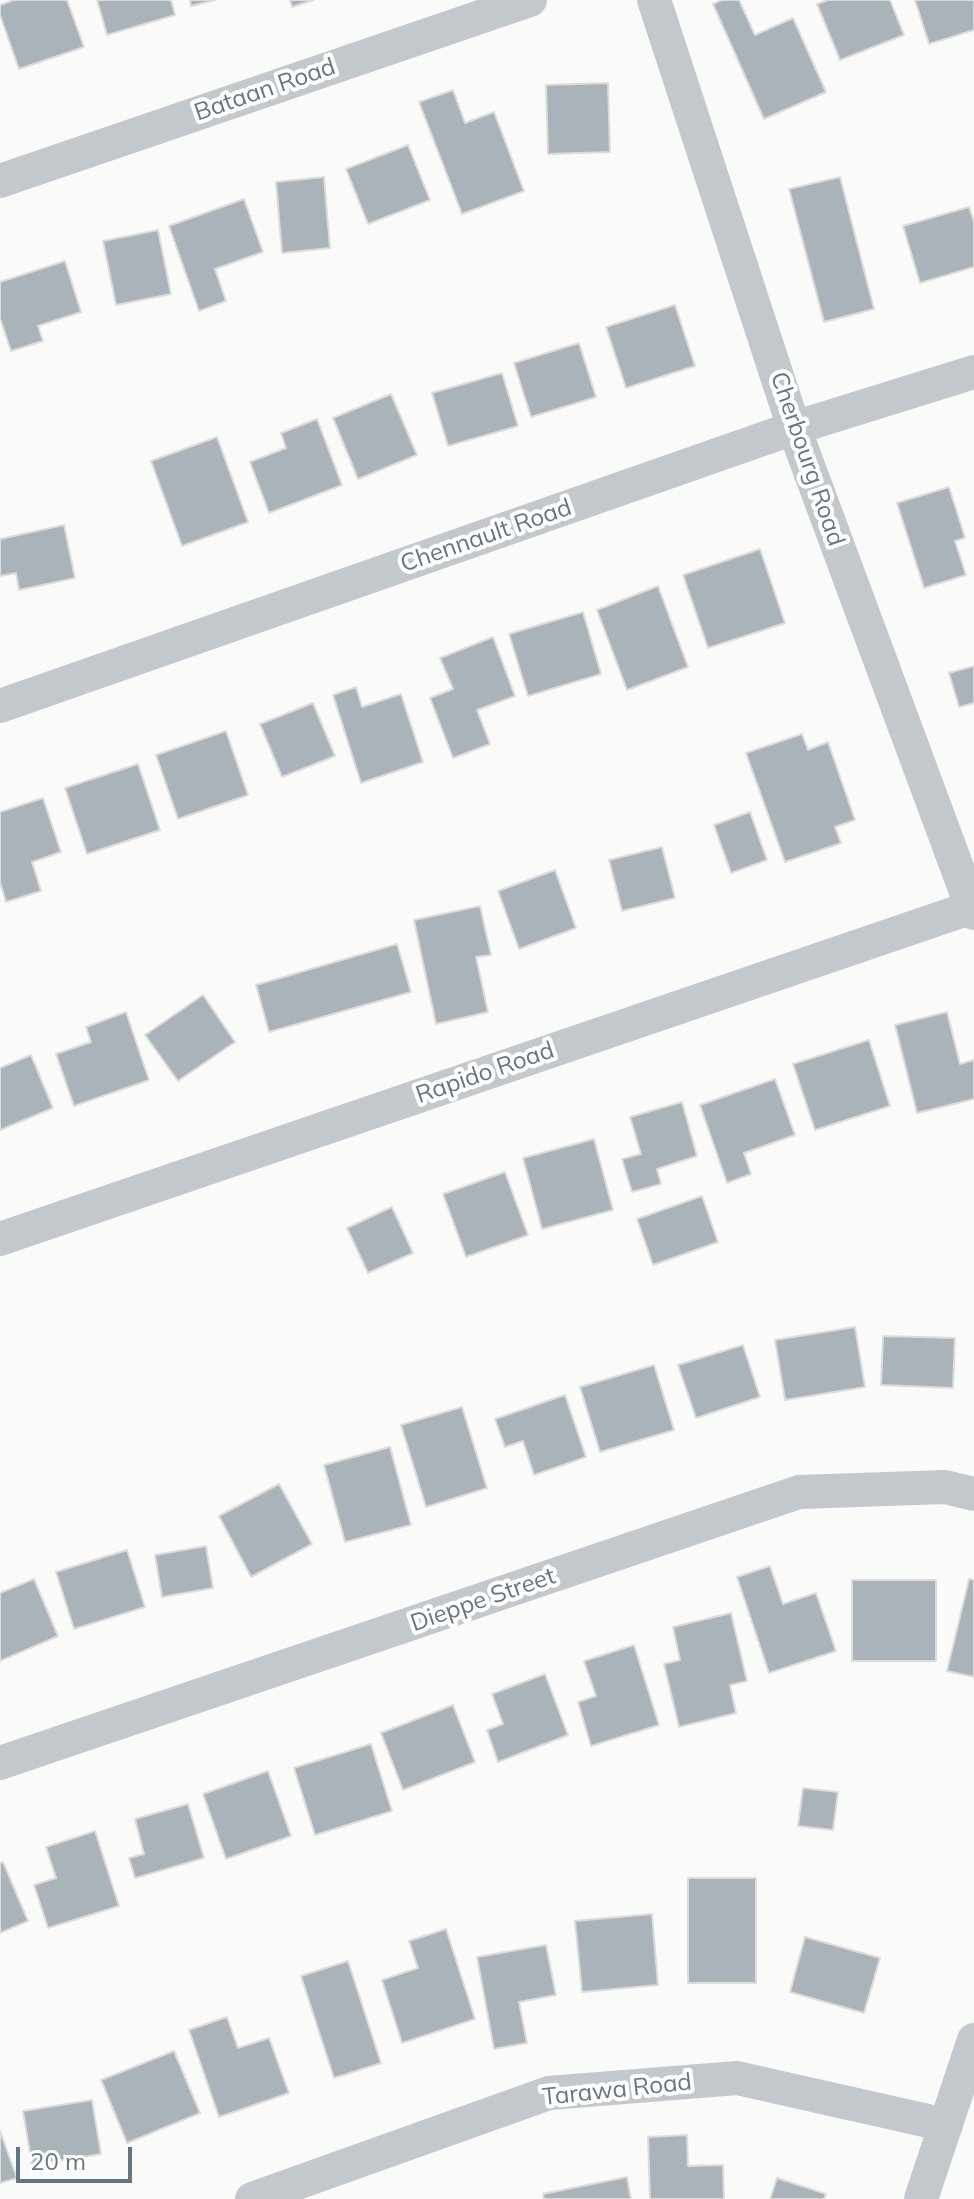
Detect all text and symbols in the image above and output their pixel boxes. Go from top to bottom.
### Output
street label: Bataan Road [191,52,339,128]
street label: Cherbourg Road [764,368,850,550]
street label: Chennault Road [397,493,575,579]
street label: Rapido Road [412,1036,558,1110]
street label: Dieppe Street [407,1562,559,1638]
street label: Tarawa Road [541,2068,693,2112]
scale bar [20,2131,136,2181]
text: 20 m [30,2146,86,2176]

